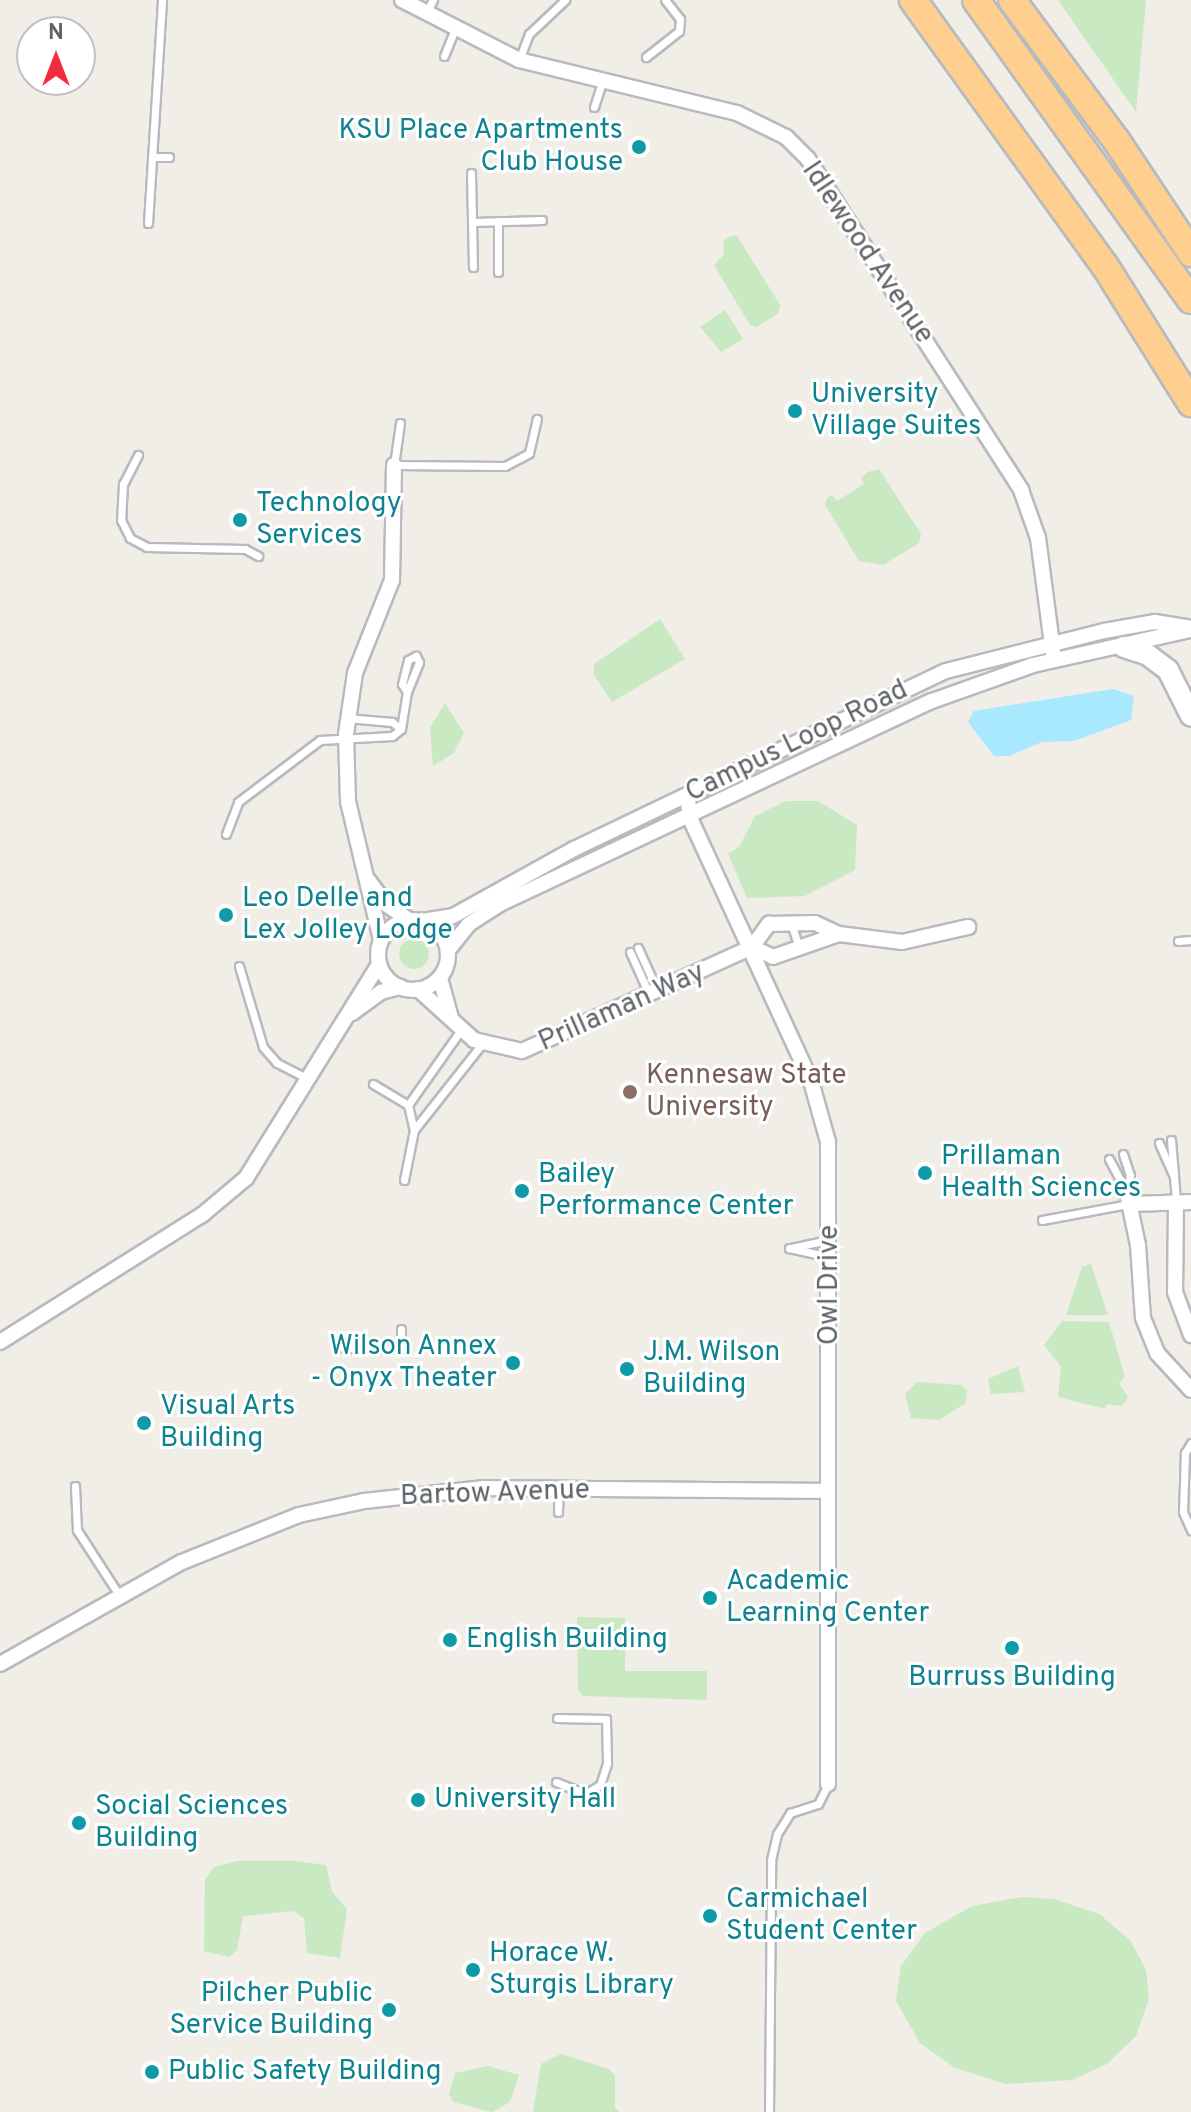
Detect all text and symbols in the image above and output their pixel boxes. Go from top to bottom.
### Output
north arrow [16,16,96,96]
text: N [48,20,64,47]
place label: KSU Place Apartments Club House [337,114,623,180]
marker: KSU Place Apartments Club House [630,138,648,156]
street label: Idlewood Avenue [793,155,941,351]
place label: University Village Suites [811,378,981,444]
marker: University Village Suites [786,402,804,420]
place label: Technology Services [256,487,402,553]
marker: Technology Services [231,511,249,529]
street label: Campus Loop Road [680,674,914,810]
place label: Leo Delle and Lex Jolley Lodge [242,882,453,948]
marker: Leo Delle and Lex Jolley Lodge [217,906,235,924]
street label: Prillaman Way [533,956,711,1060]
place label: Kennesaw State University [646,1059,847,1125]
marker: Kennesaw State University [621,1083,639,1101]
place label: Prillaman Health Sciences [941,1140,1141,1206]
place label: Bailey Performance Center [538,1158,794,1224]
marker: Prillaman Health Sciences [916,1164,934,1182]
marker: Bailey Performance Center [513,1182,531,1200]
street label: Owl Drive [813,1225,847,1345]
place label: Wilson Annex - Onyx Theater [309,1330,497,1396]
place label: J.M. Wilson Building [643,1336,781,1402]
marker: Wilson Annex - Onyx Theater [504,1354,522,1372]
marker: J.M. Wilson Building [618,1360,636,1378]
place label: Visual Arts Building [160,1390,297,1456]
marker: Visual Arts Building [135,1414,153,1432]
street label: Bartow Avenue [399,1474,591,1514]
place label: Academic Learning Center [726,1565,929,1631]
marker: Academic Learning Center [701,1589,719,1607]
place label: English Building [466,1623,668,1657]
marker: English Building [441,1631,459,1649]
marker: Burruss Building [1003,1639,1021,1657]
place label: Burruss Building [908,1661,1116,1695]
place label: University Hall [434,1783,616,1817]
place label: Social Sciences Building [95,1790,288,1856]
marker: University Hall [409,1791,427,1809]
marker: Social Sciences Building [70,1814,88,1832]
place label: Carmichael Student Center [726,1883,917,1949]
marker: Carmichael Student Center [701,1907,719,1925]
place label: Horace W. Sturgis Library [489,1937,674,2003]
marker: Horace W. Sturgis Library [464,1961,482,1979]
place label: Pilcher Public Service Building [170,1977,373,2043]
marker: Pilcher Public Service Building [380,2001,398,2019]
place label: Public Safety Building [168,2055,442,2089]
marker: Public Safety Building [143,2063,161,2081]

